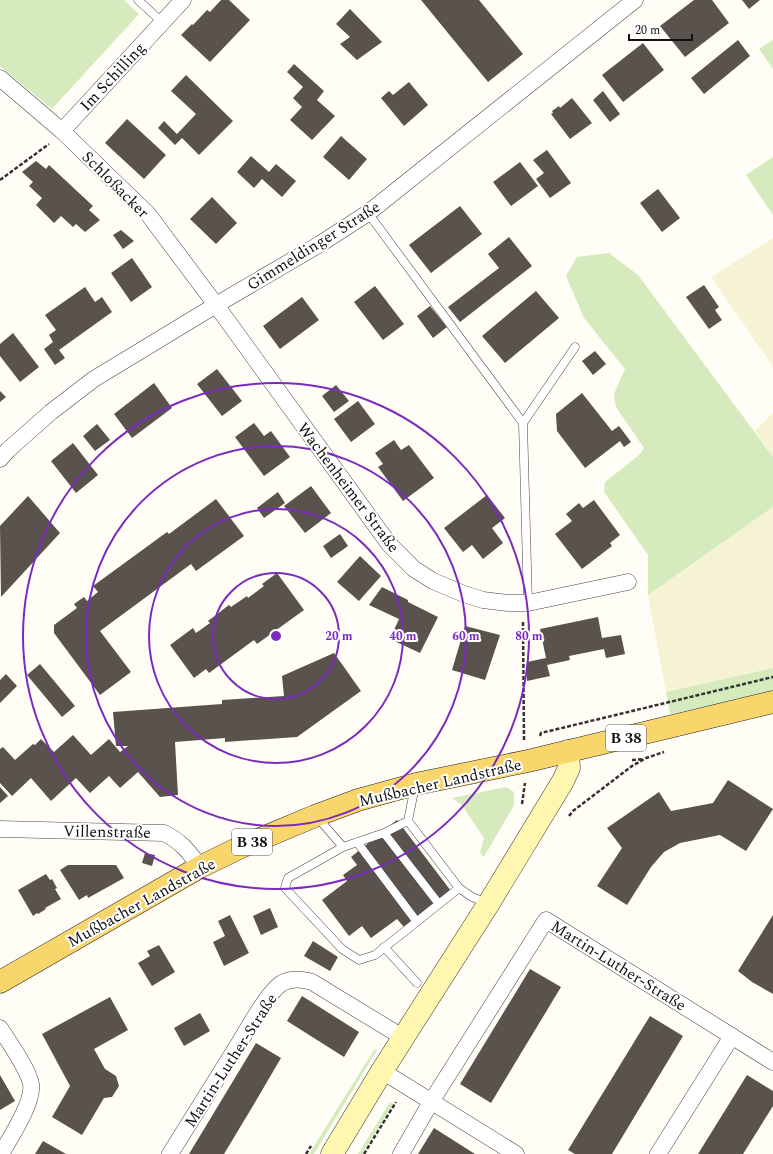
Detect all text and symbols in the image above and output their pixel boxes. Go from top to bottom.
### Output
scale bar [629,16,692,42]
text: 20 m [635,21,660,40]
street label: Im Schilling [74,37,151,117]
street label: Schloßacker [76,145,155,224]
street label: Gimmeldinger Straße [242,195,385,297]
street label: Wachenheimer Straße [291,418,405,558]
text: 20 m [325,627,353,646]
text: 40 m [389,627,417,646]
text: 60 m [452,627,480,646]
text: 80 m [515,627,543,646]
centre of rings [269,629,283,643]
road number: B 38 [606,725,646,751]
street label: Mußbacher Landstraße [357,753,524,813]
street label: Villenstraße [63,819,151,845]
road number: B 38 [232,829,272,855]
street label: Mußbacher Landstraße [63,852,220,954]
street label: Martin-Luther-Straße [546,914,691,1017]
street label: Martin-Luther-Straße [178,989,283,1132]

